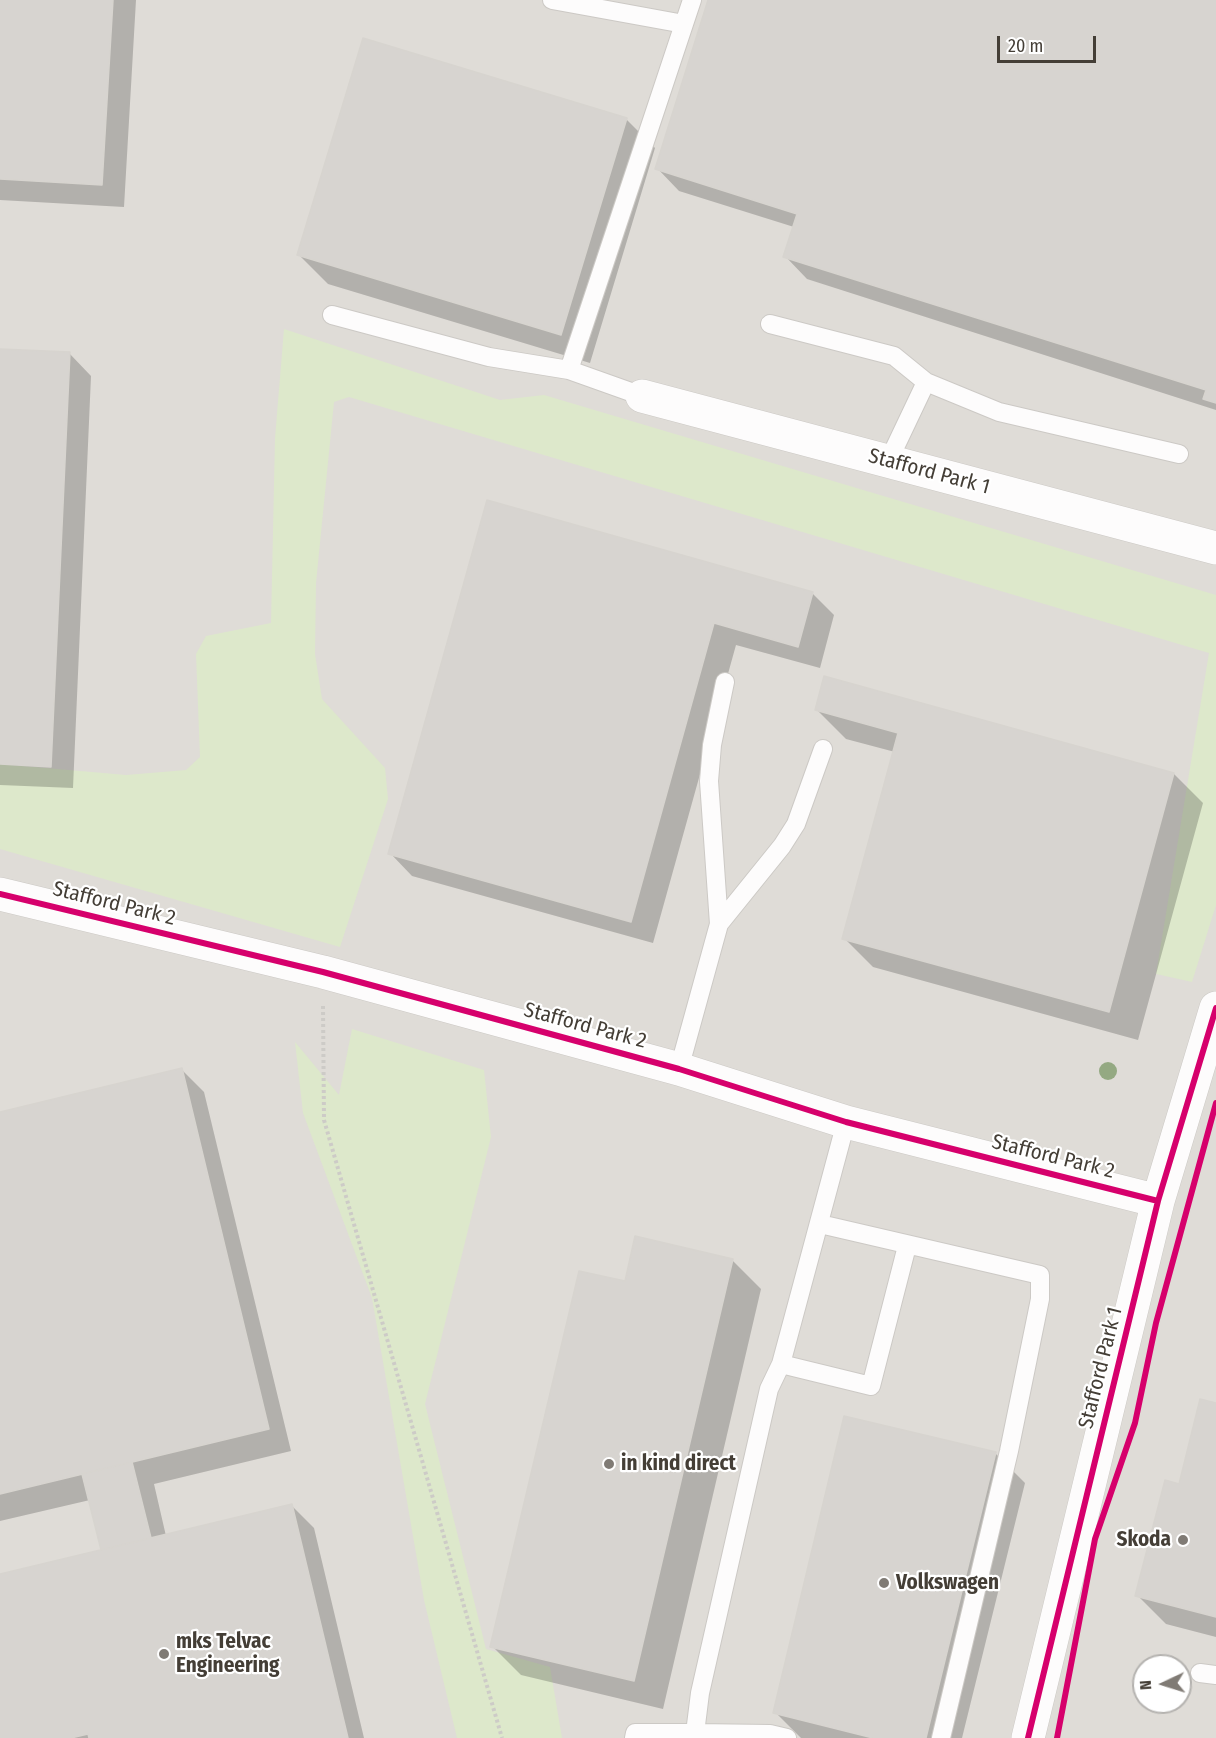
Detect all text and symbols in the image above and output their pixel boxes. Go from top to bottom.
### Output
scale bar [1000,24,1099,62]
text: 20 m [1008,35,1043,57]
street label: Stafford Park 1 [866,444,992,500]
street label: Stafford Park 2 [50,877,178,931]
street label: Stafford Park 2 [521,998,649,1054]
street label: Stafford Park 2 [989,1130,1117,1184]
street label: Stafford Park 1 [1074,1305,1128,1431]
place label: in kind direct [621,1451,736,1477]
marker: in kind direct [602,1457,616,1471]
place label: Skoda [1117,1527,1171,1553]
marker: Skoda [1176,1533,1190,1547]
place label: Volkswagen [896,1570,999,1596]
marker: Volkswagen [877,1576,891,1590]
place label: mks Telvac Engineering [176,1629,279,1679]
marker: mks Telvac Engineering [157,1647,171,1661]
north arrow [1132,1654,1192,1714]
text: N [1136,1680,1155,1691]

